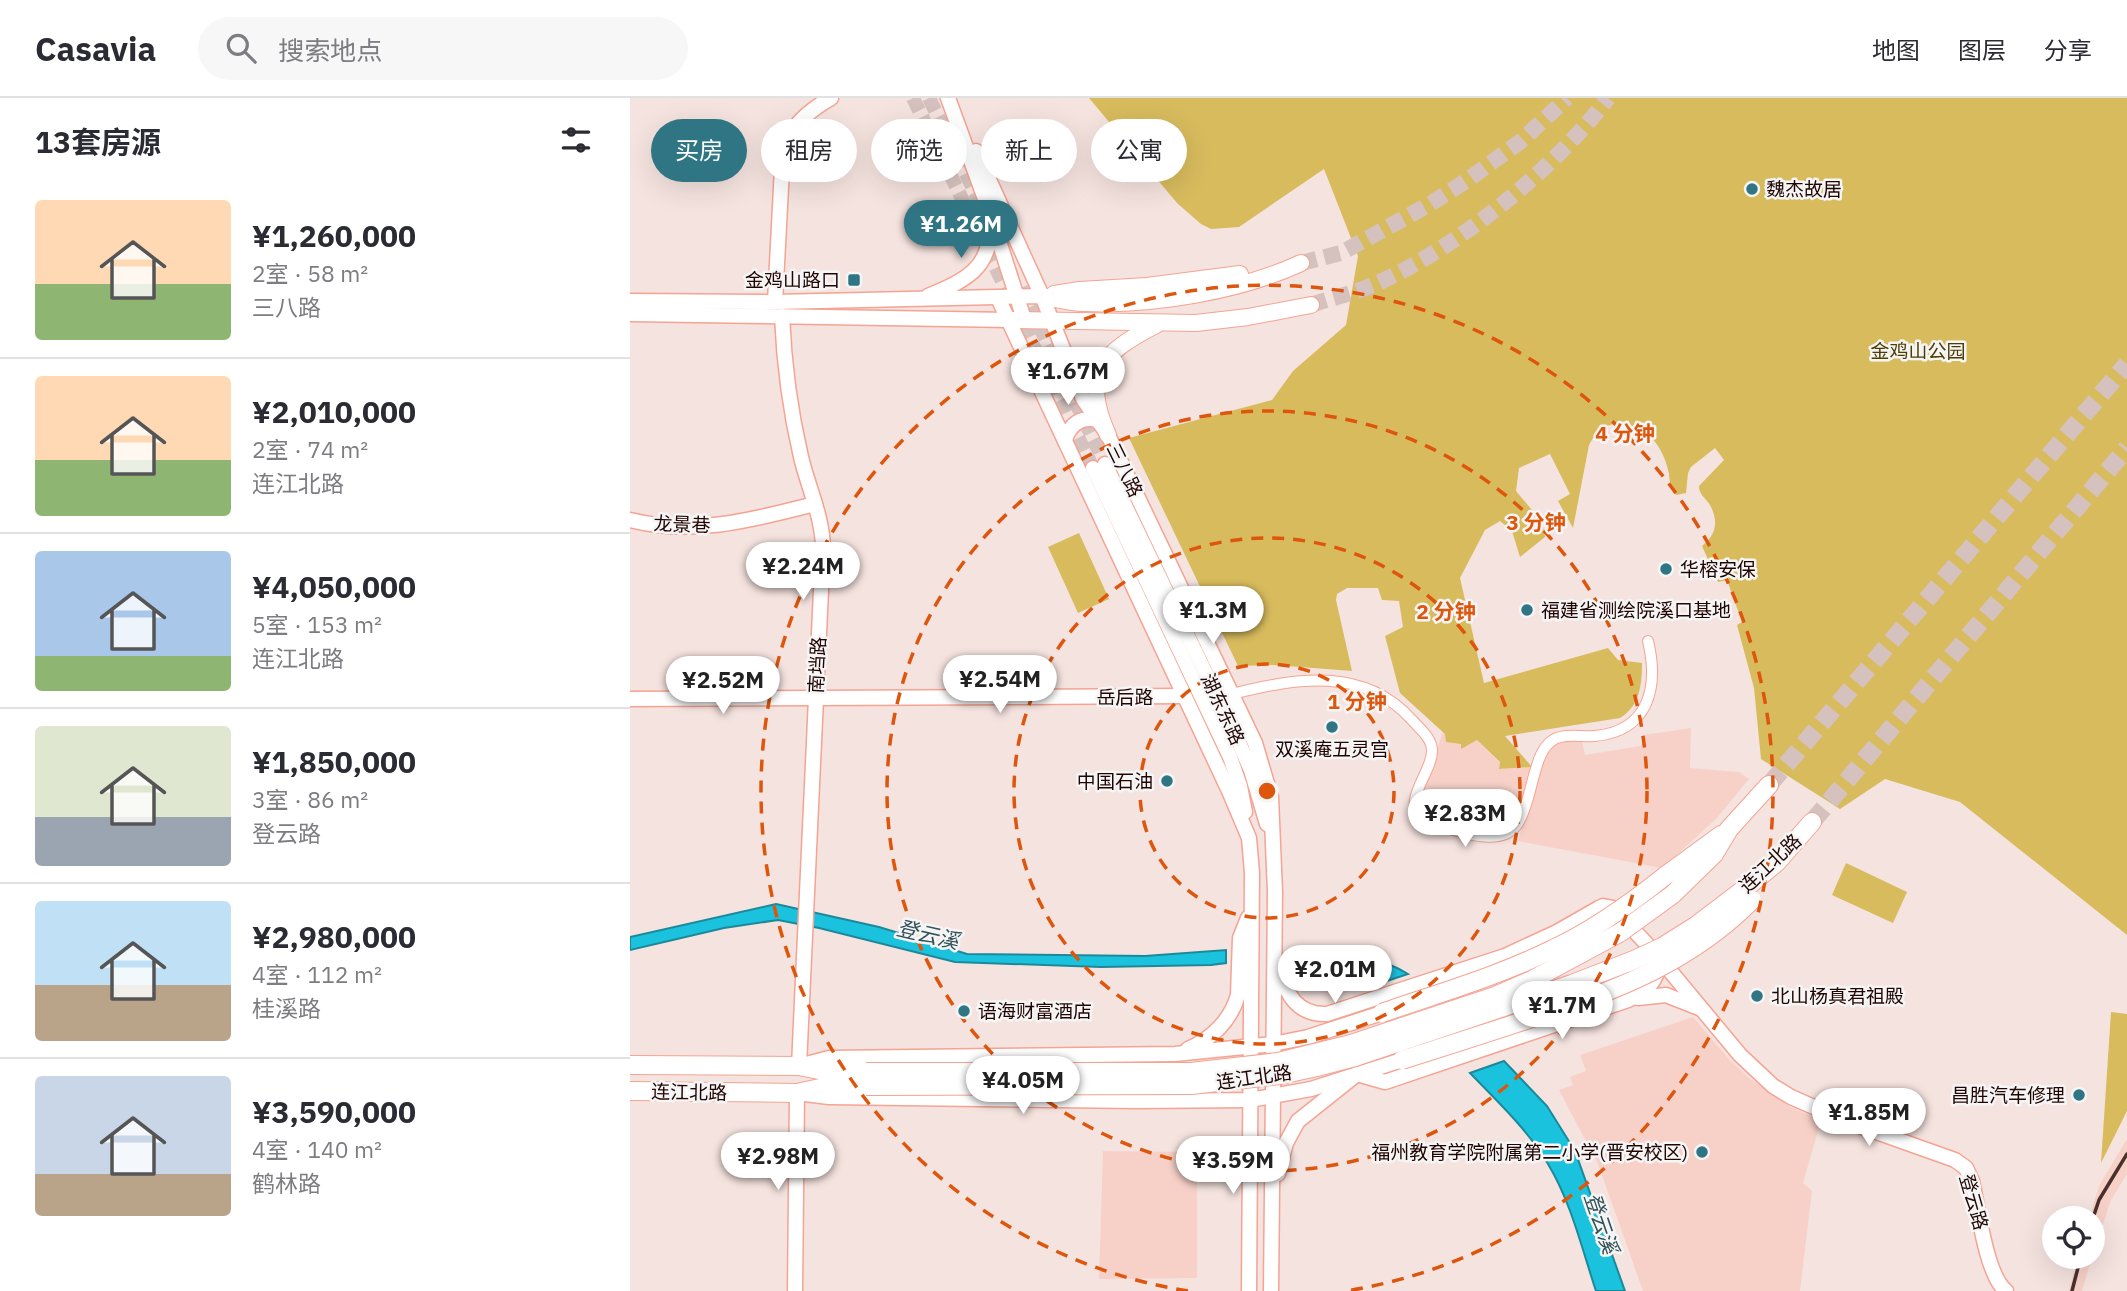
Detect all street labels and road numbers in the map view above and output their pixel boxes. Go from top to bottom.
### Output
street label: 三八路 [1102,439,1148,501]
street label: 龙景巷 [653,511,711,537]
street label: 南垱路 [804,636,830,694]
street label: 湖东东路 [1196,669,1250,749]
street label: 岳后路 [1096,685,1154,709]
street label: 连江北路 [1734,828,1806,898]
street label: 连江北路 [1215,1060,1293,1094]
street label: 连江北路 [651,1079,727,1105]
street label: 登云路 [1955,1171,1993,1233]

